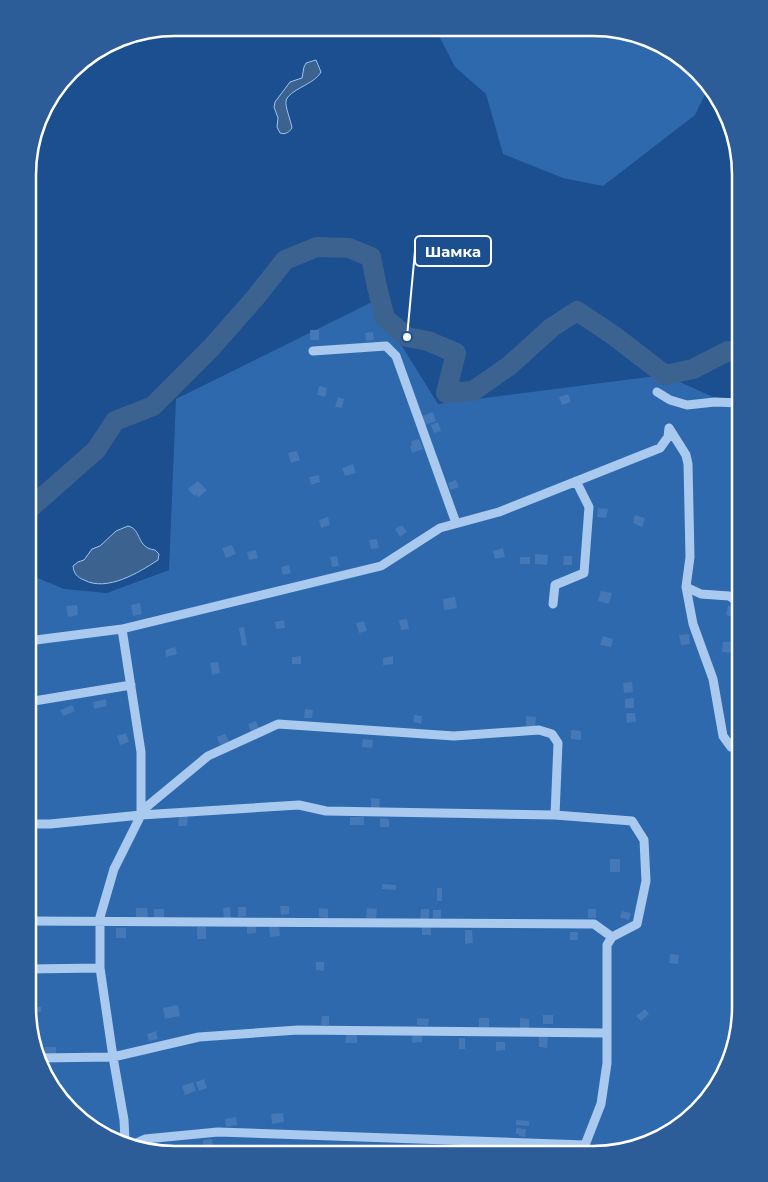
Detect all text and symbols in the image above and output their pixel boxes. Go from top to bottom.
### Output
callout: Шамка [415,236,491,266]
text: Шамка [425,242,481,261]

